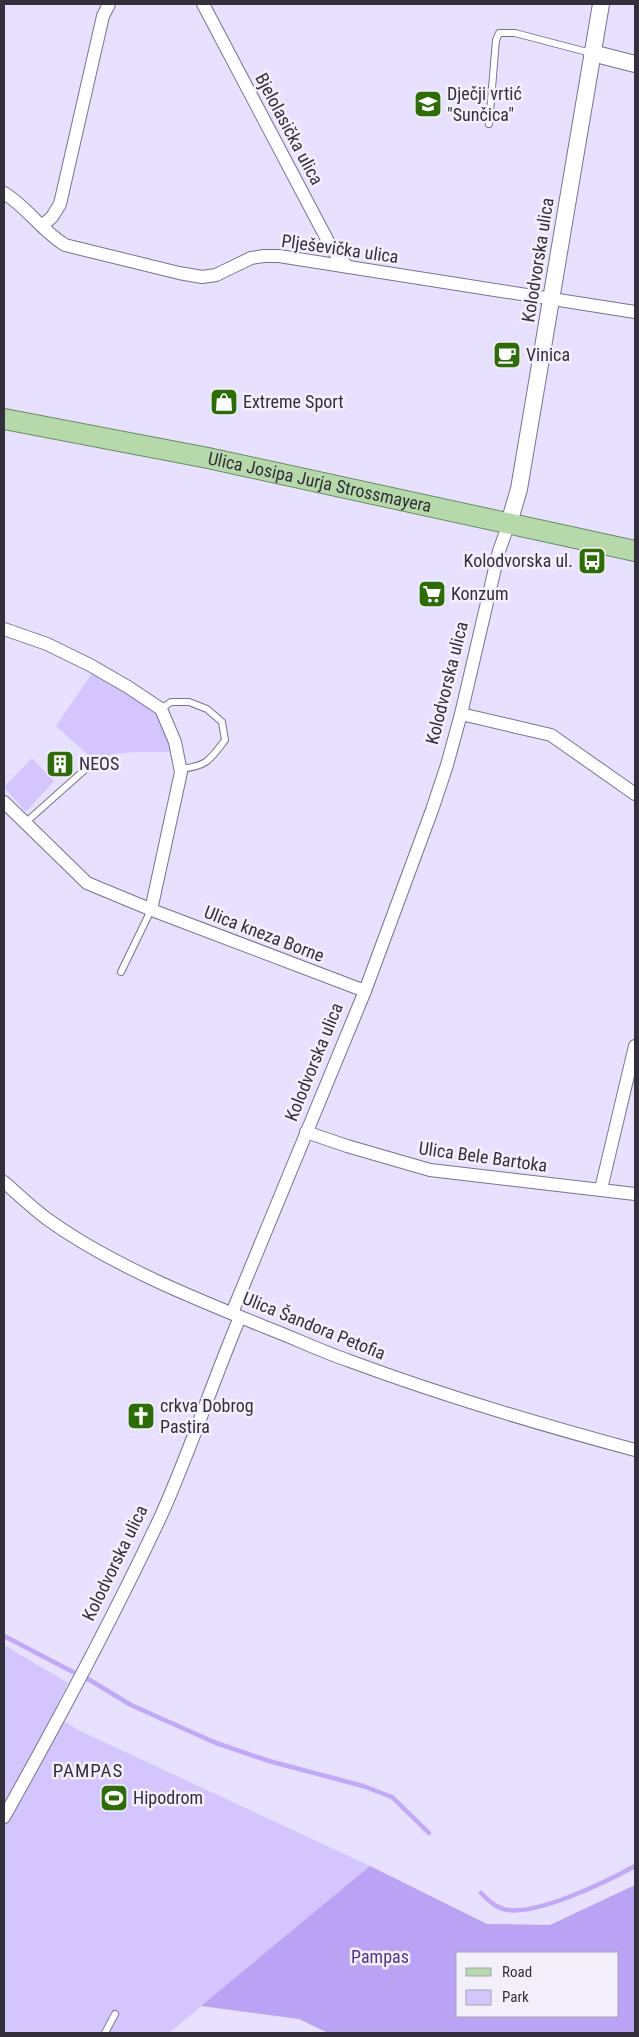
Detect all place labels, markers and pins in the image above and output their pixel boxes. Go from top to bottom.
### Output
place label: Dječji vrtić "Sunčica" [447,83,522,125]
school or university icon: Dječji vrtić "Sunčica" [413,89,443,119]
cafe icon: Vinica [492,340,522,370]
place label: Vinica [526,344,570,365]
shop icon: Extreme Sport [209,387,239,417]
place label: Extreme Sport [243,391,344,412]
bus stop icon: Kolodvorska ul. [577,546,607,576]
place label: Kolodvorska ul. [464,550,573,571]
supermarket icon: Konzum [417,579,447,609]
place label: Konzum [451,583,509,604]
building icon: NEOS [45,749,75,779]
place label: NEOS [79,753,119,774]
place label: crkva Dobrog Pastira [160,1395,254,1437]
church icon: crkva Dobrog Pastira [126,1401,156,1431]
sports icon: Hipodrom [99,1783,129,1813]
place label: Hipodrom [133,1787,203,1808]

